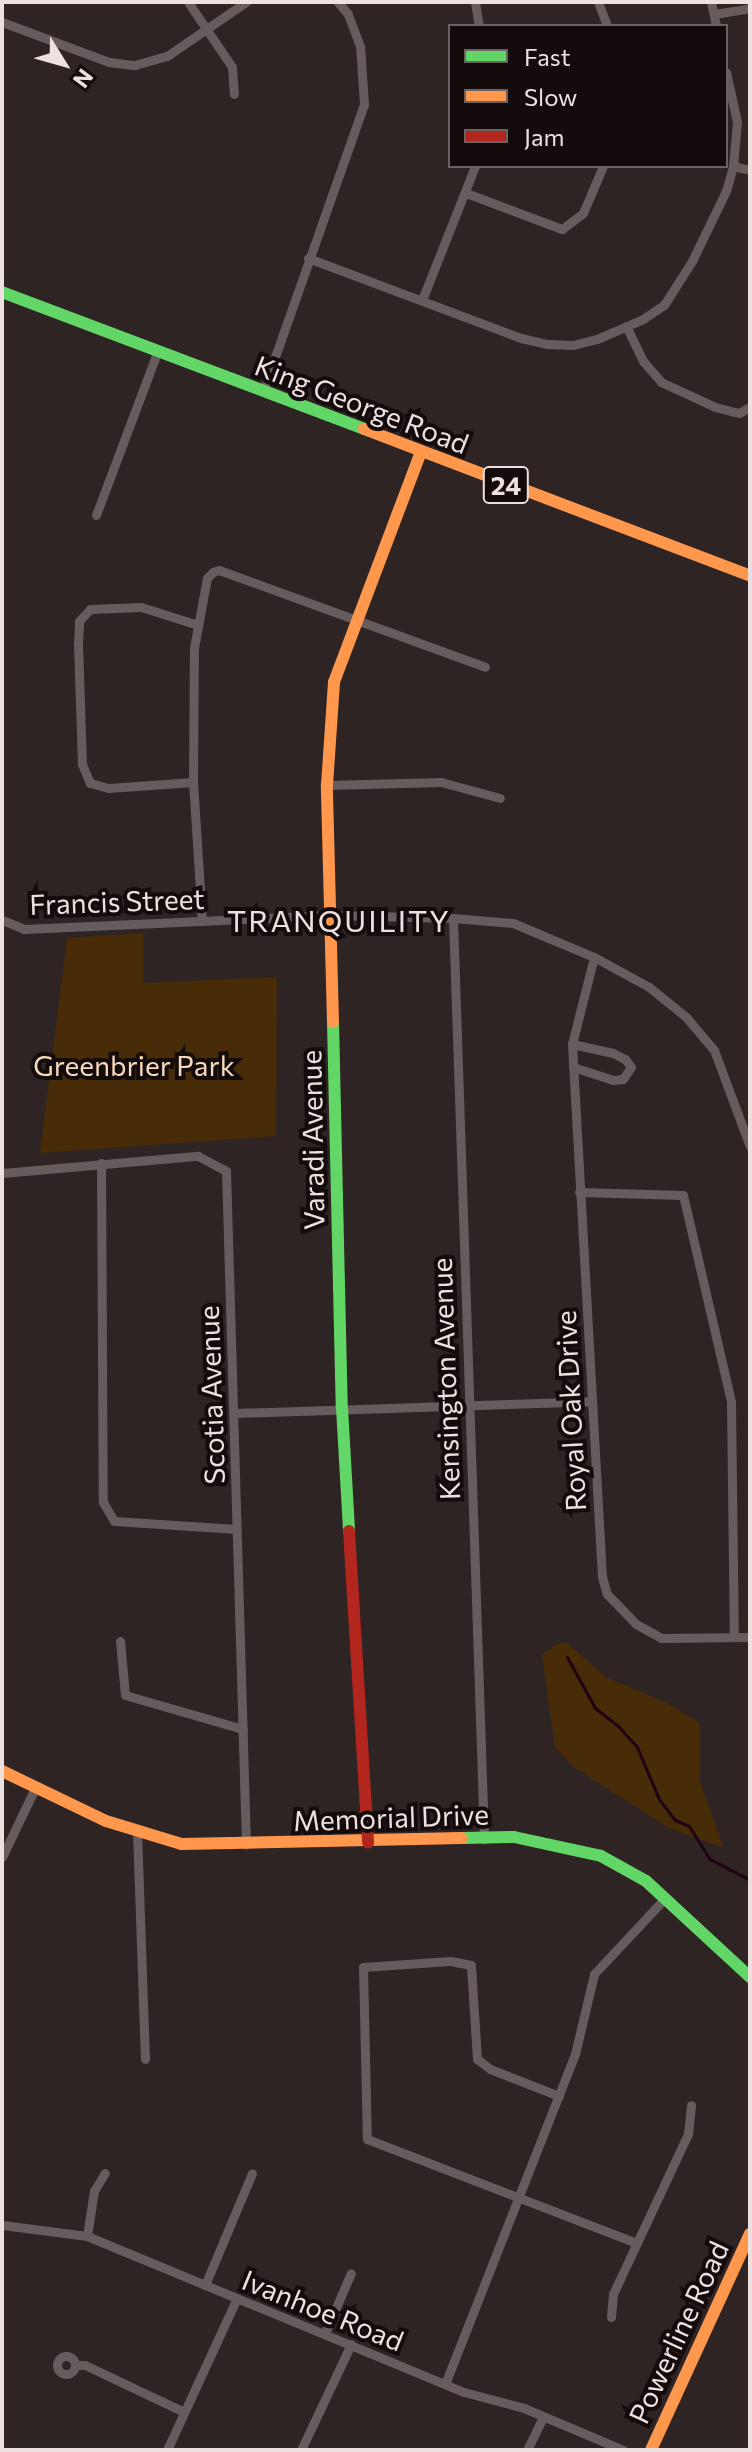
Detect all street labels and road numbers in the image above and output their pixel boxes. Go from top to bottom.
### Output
street label: King George Road [250,348,474,460]
road number: 24 [482,463,530,507]
street label: Francis Street [29,881,205,921]
street label: Varadi Avenue [294,1050,330,1230]
street label: Kensington Avenue [424,1257,466,1501]
street label: Scotia Avenue [191,1305,231,1485]
street label: Royal Oak Drive [548,1310,592,1512]
street label: Memorial Drive [293,1797,489,1837]
street label: Powerline Road [621,2236,735,2428]
street label: Ivanhoe Road [237,2262,409,2358]

